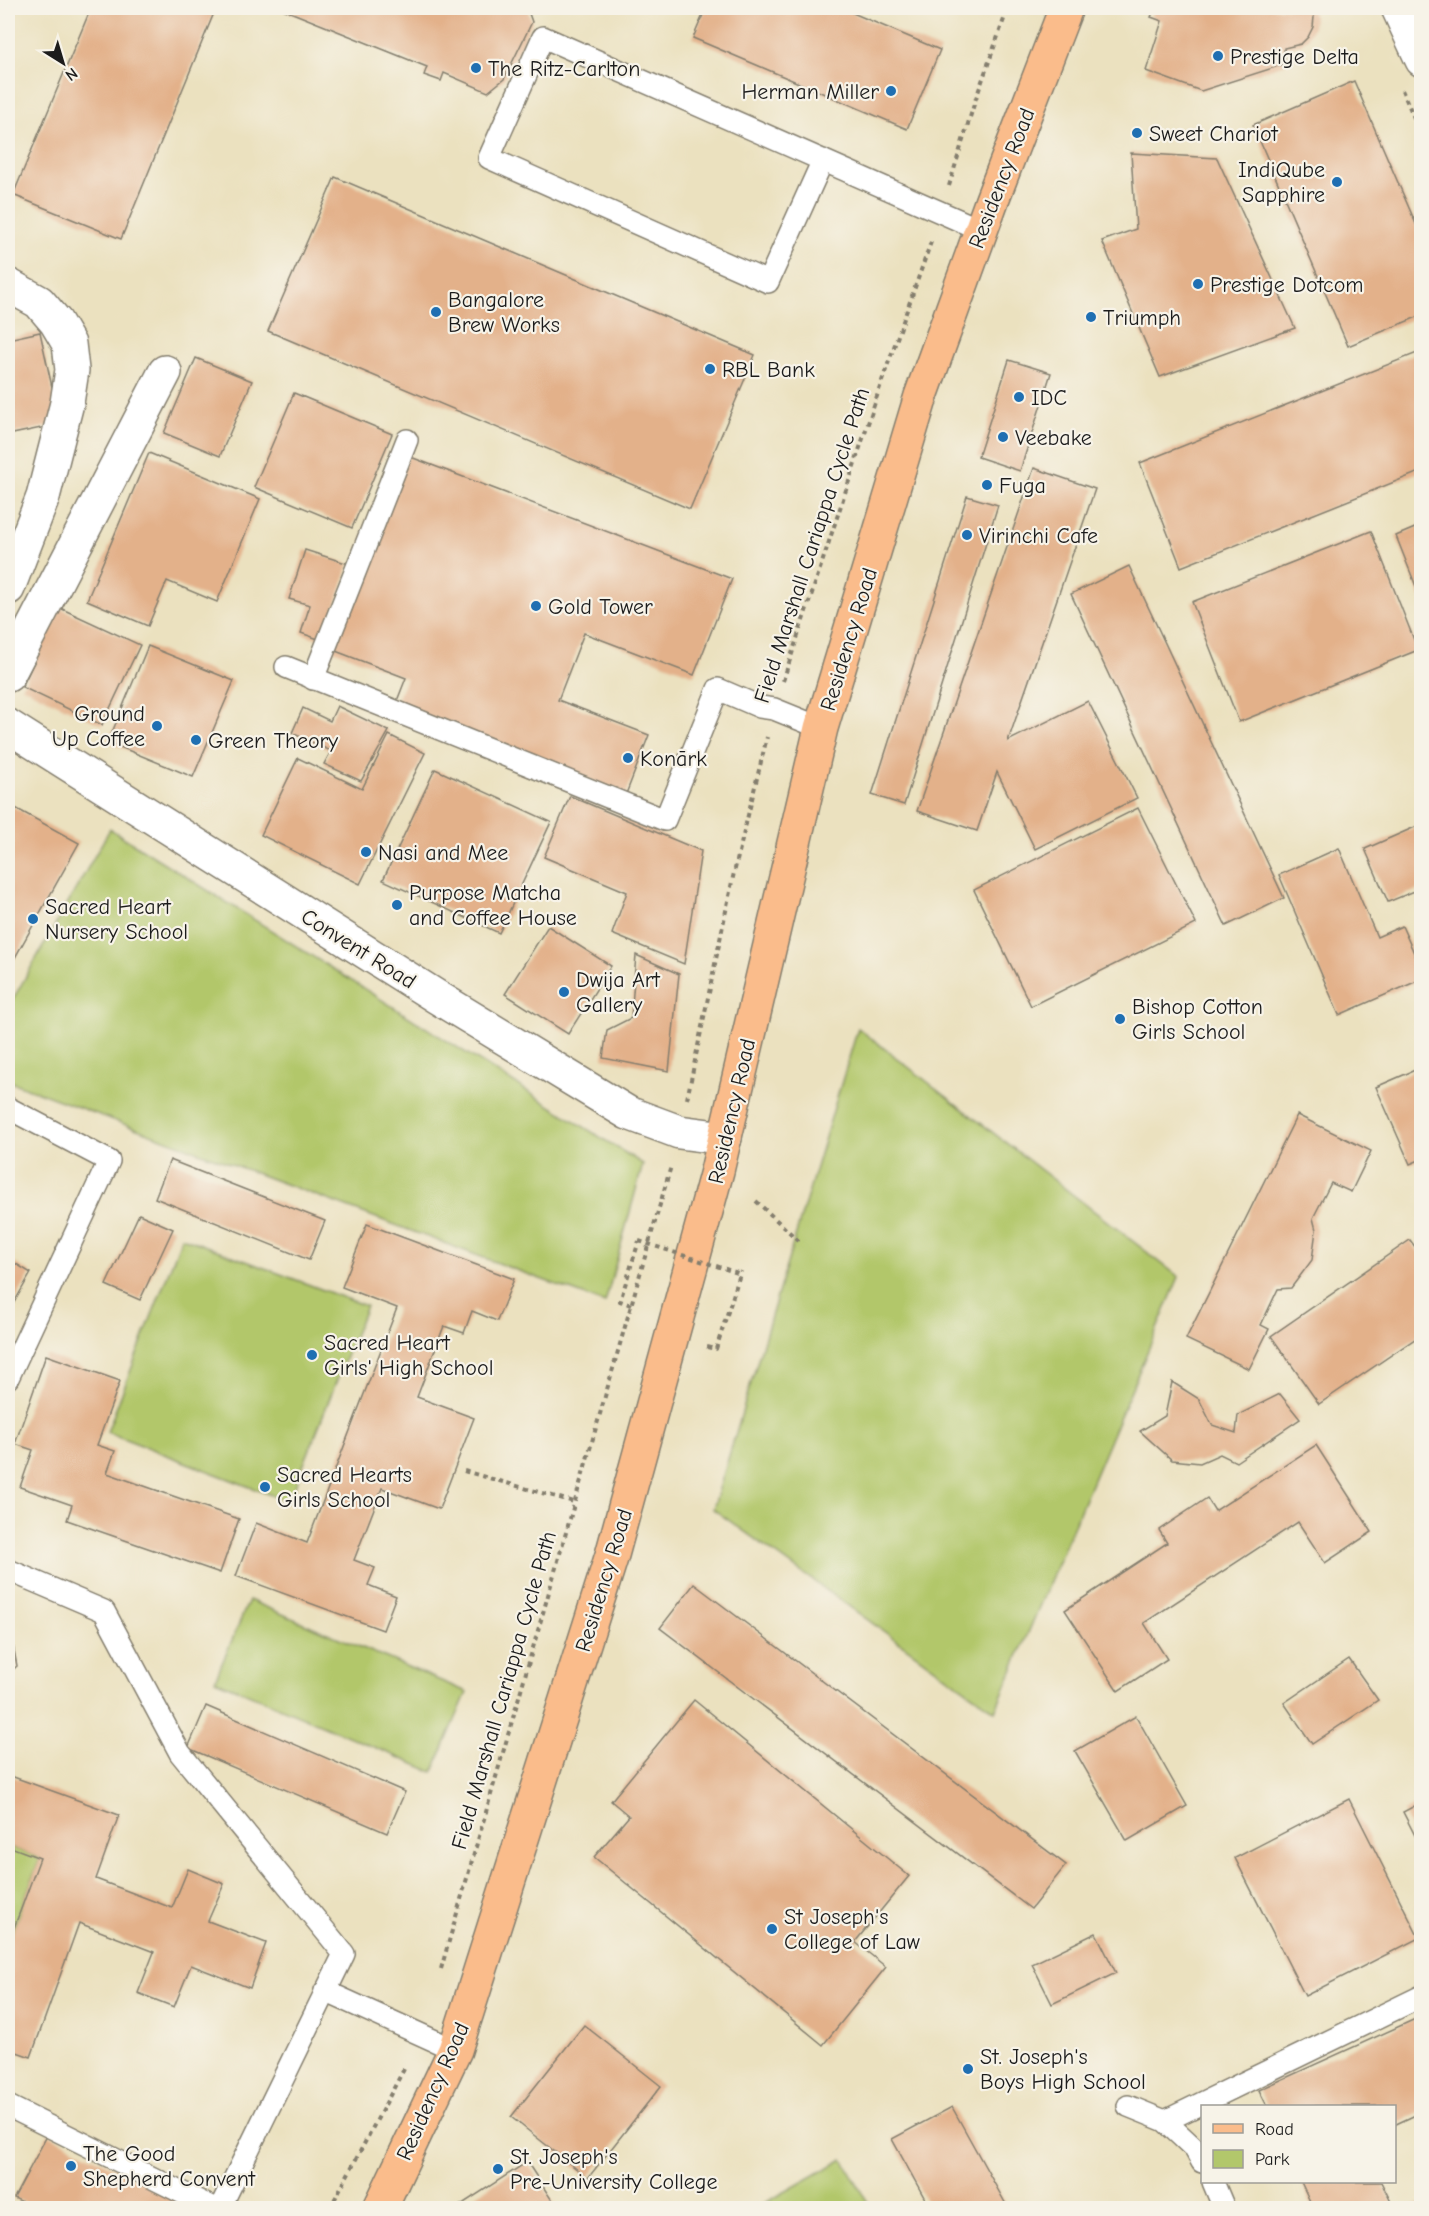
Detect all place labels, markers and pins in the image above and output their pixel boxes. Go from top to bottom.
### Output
place label: Prestige Delta [1230,44,1359,70]
marker: Prestige Delta [1211,49,1225,63]
place label: The Ritz-Carlton [488,56,640,82]
marker: The Ritz-Carlton [469,61,483,75]
place label: Herman Miller [741,79,879,105]
marker: Herman Miller [884,84,898,98]
place label: Sweet Chariot [1149,121,1278,147]
marker: Sweet Chariot [1130,126,1144,140]
place label: IndiQube Sapphire [1238,157,1325,208]
marker: IndiQube Sapphire [1330,175,1344,189]
place label: Prestige Dotcom [1210,272,1364,298]
marker: Prestige Dotcom [1191,277,1205,291]
place label: Bangalore Brew Works [448,287,560,338]
marker: Bangalore Brew Works [429,305,443,319]
place label: Triumph [1103,305,1181,331]
marker: Triumph [1084,310,1098,324]
place label: RBL Bank [722,357,815,383]
marker: RBL Bank [703,362,717,376]
place label: IDC [1031,385,1067,411]
marker: IDC [1012,390,1026,404]
place label: Veebake [1015,425,1092,451]
marker: Veebake [996,430,1010,444]
place label: Fuga [999,473,1046,499]
marker: Fuga [980,478,994,492]
place label: Virinchi Cafe [979,523,1098,549]
marker: Virinchi Cafe [960,528,974,542]
place label: Gold Tower [548,594,653,620]
marker: Gold Tower [529,599,543,613]
place label: Ground Up Coffee [52,701,145,752]
marker: Ground Up Coffee [150,719,164,733]
place label: Green Theory [208,728,338,754]
marker: Green Theory [189,733,203,747]
place label: Konārk [640,746,707,772]
marker: Konārk [621,751,635,765]
place label: Nasi and Mee [378,840,508,866]
marker: Nasi and Mee [359,845,373,859]
place label: Purpose Matcha and Coffee House [409,880,577,931]
place label: Sacred Heart Nursery School [45,894,188,945]
marker: Purpose Matcha and Coffee House [390,898,404,912]
marker: Sacred Heart Nursery School [26,912,40,926]
place label: Dwija Art Gallery [576,967,660,1018]
marker: Dwija Art Gallery [557,985,571,999]
place label: Bishop Cotton Girls School [1132,994,1263,1045]
marker: Bishop Cotton Girls School [1113,1012,1127,1026]
place label: Sacred Heart Girls' High School [324,1330,493,1381]
marker: Sacred Heart Girls' High School [305,1348,319,1362]
place label: Sacred Hearts Girls School [277,1462,412,1513]
marker: Sacred Hearts Girls School [258,1480,272,1494]
place label: St Joseph's College of Law [784,1904,920,1955]
marker: St Joseph's College of Law [765,1922,779,1936]
place label: St. Joseph's Boys High School [980,2044,1146,2095]
marker: St. Joseph's Boys High School [961,2062,975,2076]
place label: The Good Shepherd Convent [83,2141,256,2192]
place label: St. Joseph's Pre-University College [510,2144,717,2195]
marker: The Good Shepherd Convent [64,2159,78,2173]
marker: St. Joseph's Pre-University College [491,2162,505,2176]

